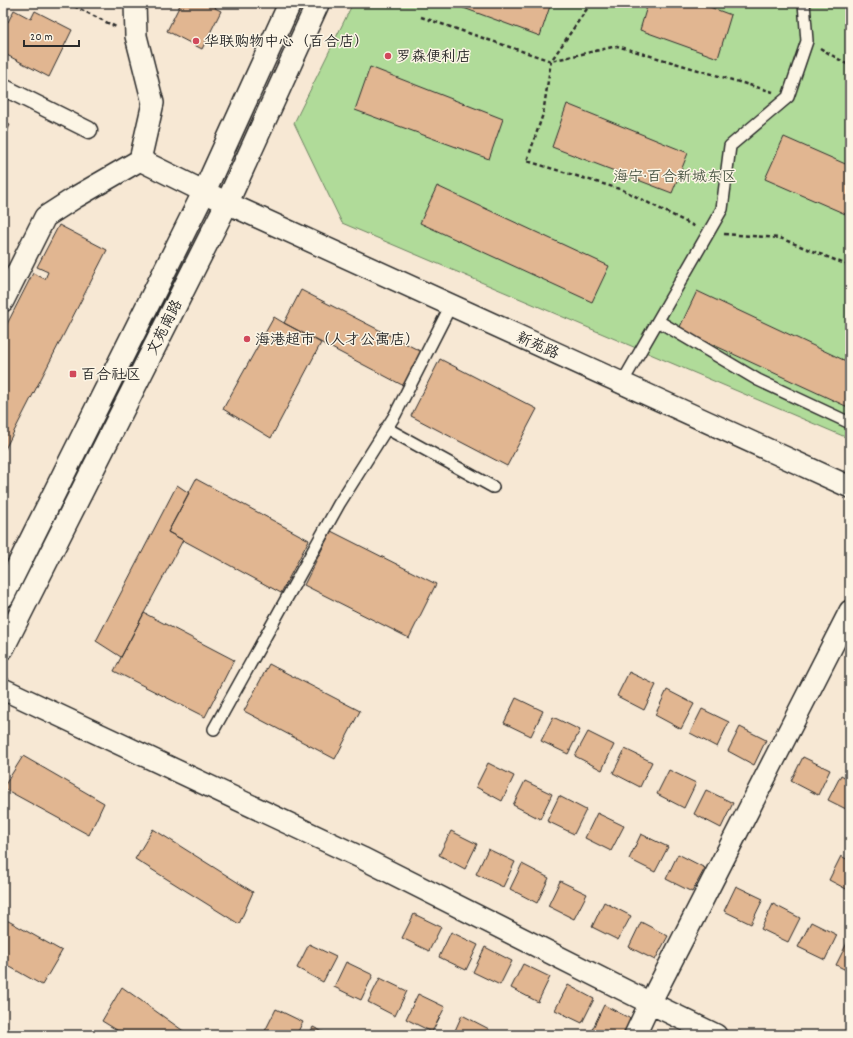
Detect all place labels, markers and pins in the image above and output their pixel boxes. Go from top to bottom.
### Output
place label: 华联购物中心（百合店） [204,32,369,54]
marker: 华联购物中心（百合店） [191,36,201,46]
place label: 罗森便利店 [396,47,471,69]
marker: 罗森便利店 [383,51,393,61]
place label: 海港超市（人才公寓店） [255,330,420,352]
marker: 海港超市（人才公寓店） [242,334,252,344]
place label: 百合社区 [81,365,141,387]
marker: 百合社区 [68,369,78,379]

